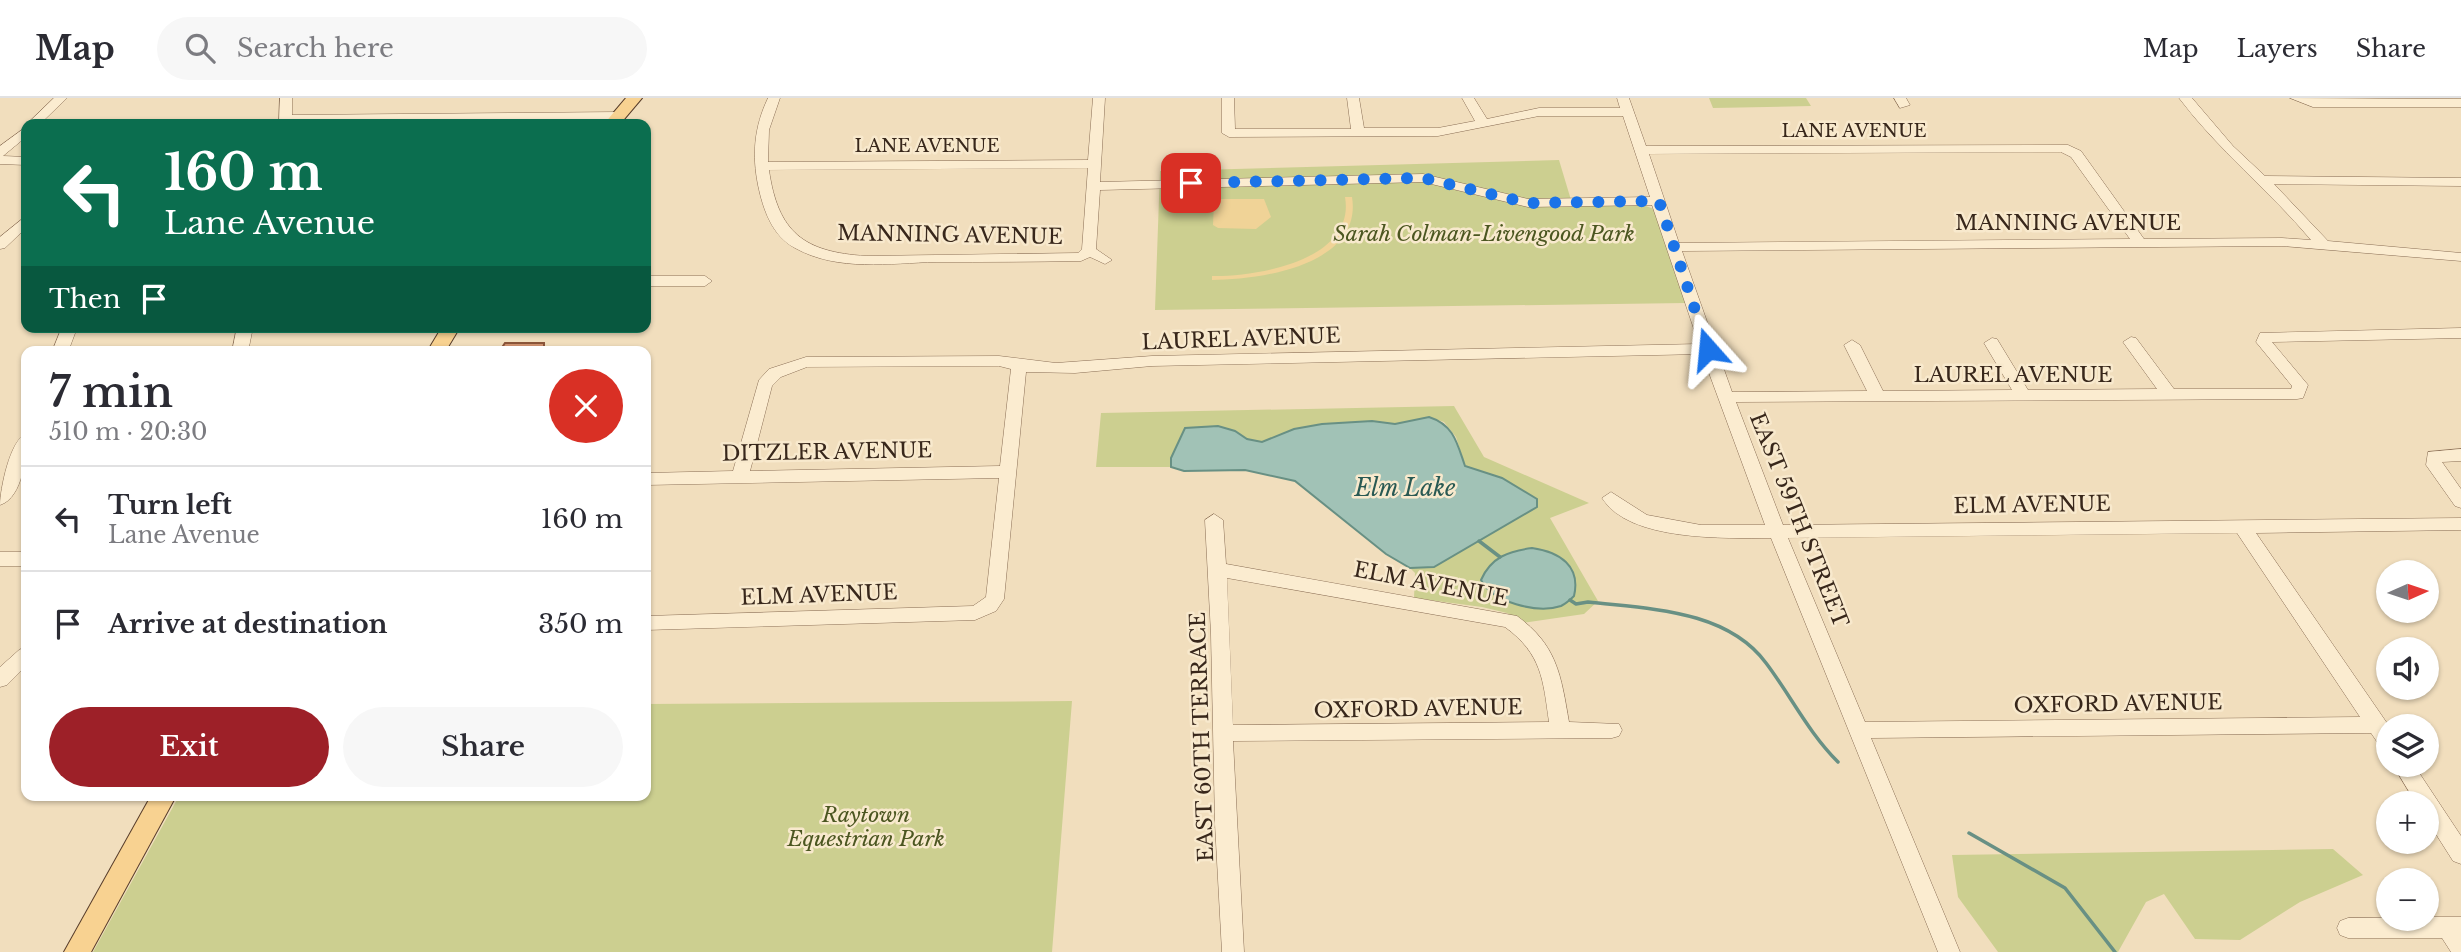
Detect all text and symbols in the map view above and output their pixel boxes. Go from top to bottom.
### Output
search box [157,17,647,80]
text: Map [35,28,115,69]
icon: search [181,29,219,67]
text: Search here [237,32,394,64]
text: Map [2143,34,2199,63]
text: Layers [2237,34,2318,63]
text: Share [2356,34,2426,63]
street label: LANE AVENUE [1781,120,1927,142]
street label: LANE AVENUE [854,135,1000,157]
text: 160 m [164,142,323,203]
icon: left [49,147,140,238]
pin [1161,153,1221,213]
icon: arrive [1172,164,1210,202]
text: Lane Avenue [164,203,375,243]
street label: MANNING AVENUE [1955,210,2181,236]
street label: MANNING AVENUE [837,220,1063,250]
park label: Sarah Colman-Livengood Park [1333,221,1635,247]
icon: arrive [135,280,173,318]
text: Then [49,283,121,315]
position arrow [1671,312,1745,386]
street label: LAUREL AVENUE [1141,323,1341,355]
street label: LAUREL AVENUE [1914,362,2112,388]
text: 7 min [49,366,173,418]
button: close [549,369,623,443]
street label: EAST 59TH STREET [1744,409,1854,631]
text: 510 m · 20:30 [49,418,208,446]
street label: DITZLER AVENUE [722,437,932,467]
water label: Elm Lake [1353,474,1456,502]
text: Turn left [108,489,232,521]
street label: ELM AVENUE [1953,491,2111,519]
icon: left [49,500,87,538]
text: 160 m [541,503,623,535]
text: Lane Avenue [108,521,260,549]
street label: ELM AVENUE [1351,556,1511,612]
north arrow [2376,560,2440,623]
map controls [2376,560,2439,931]
street label: ELM AVENUE [740,579,898,611]
icon: arrive [49,605,87,643]
text: Arrive at destination [108,608,388,640]
text: 350 m [538,608,623,640]
street label: EAST 60TH TERRACE [1185,611,1219,863]
button: sound [2376,637,2439,700]
street label: OXFORD AVENUE [2013,689,2223,719]
street label: OXFORD AVENUE [1313,694,1523,724]
button: Exit [49,707,329,787]
button: Share [343,707,623,787]
button: layers [2376,714,2439,777]
button: + [2376,791,2439,854]
park label: Raytown Equestrian Park [786,802,945,852]
button: − [2376,868,2439,931]

